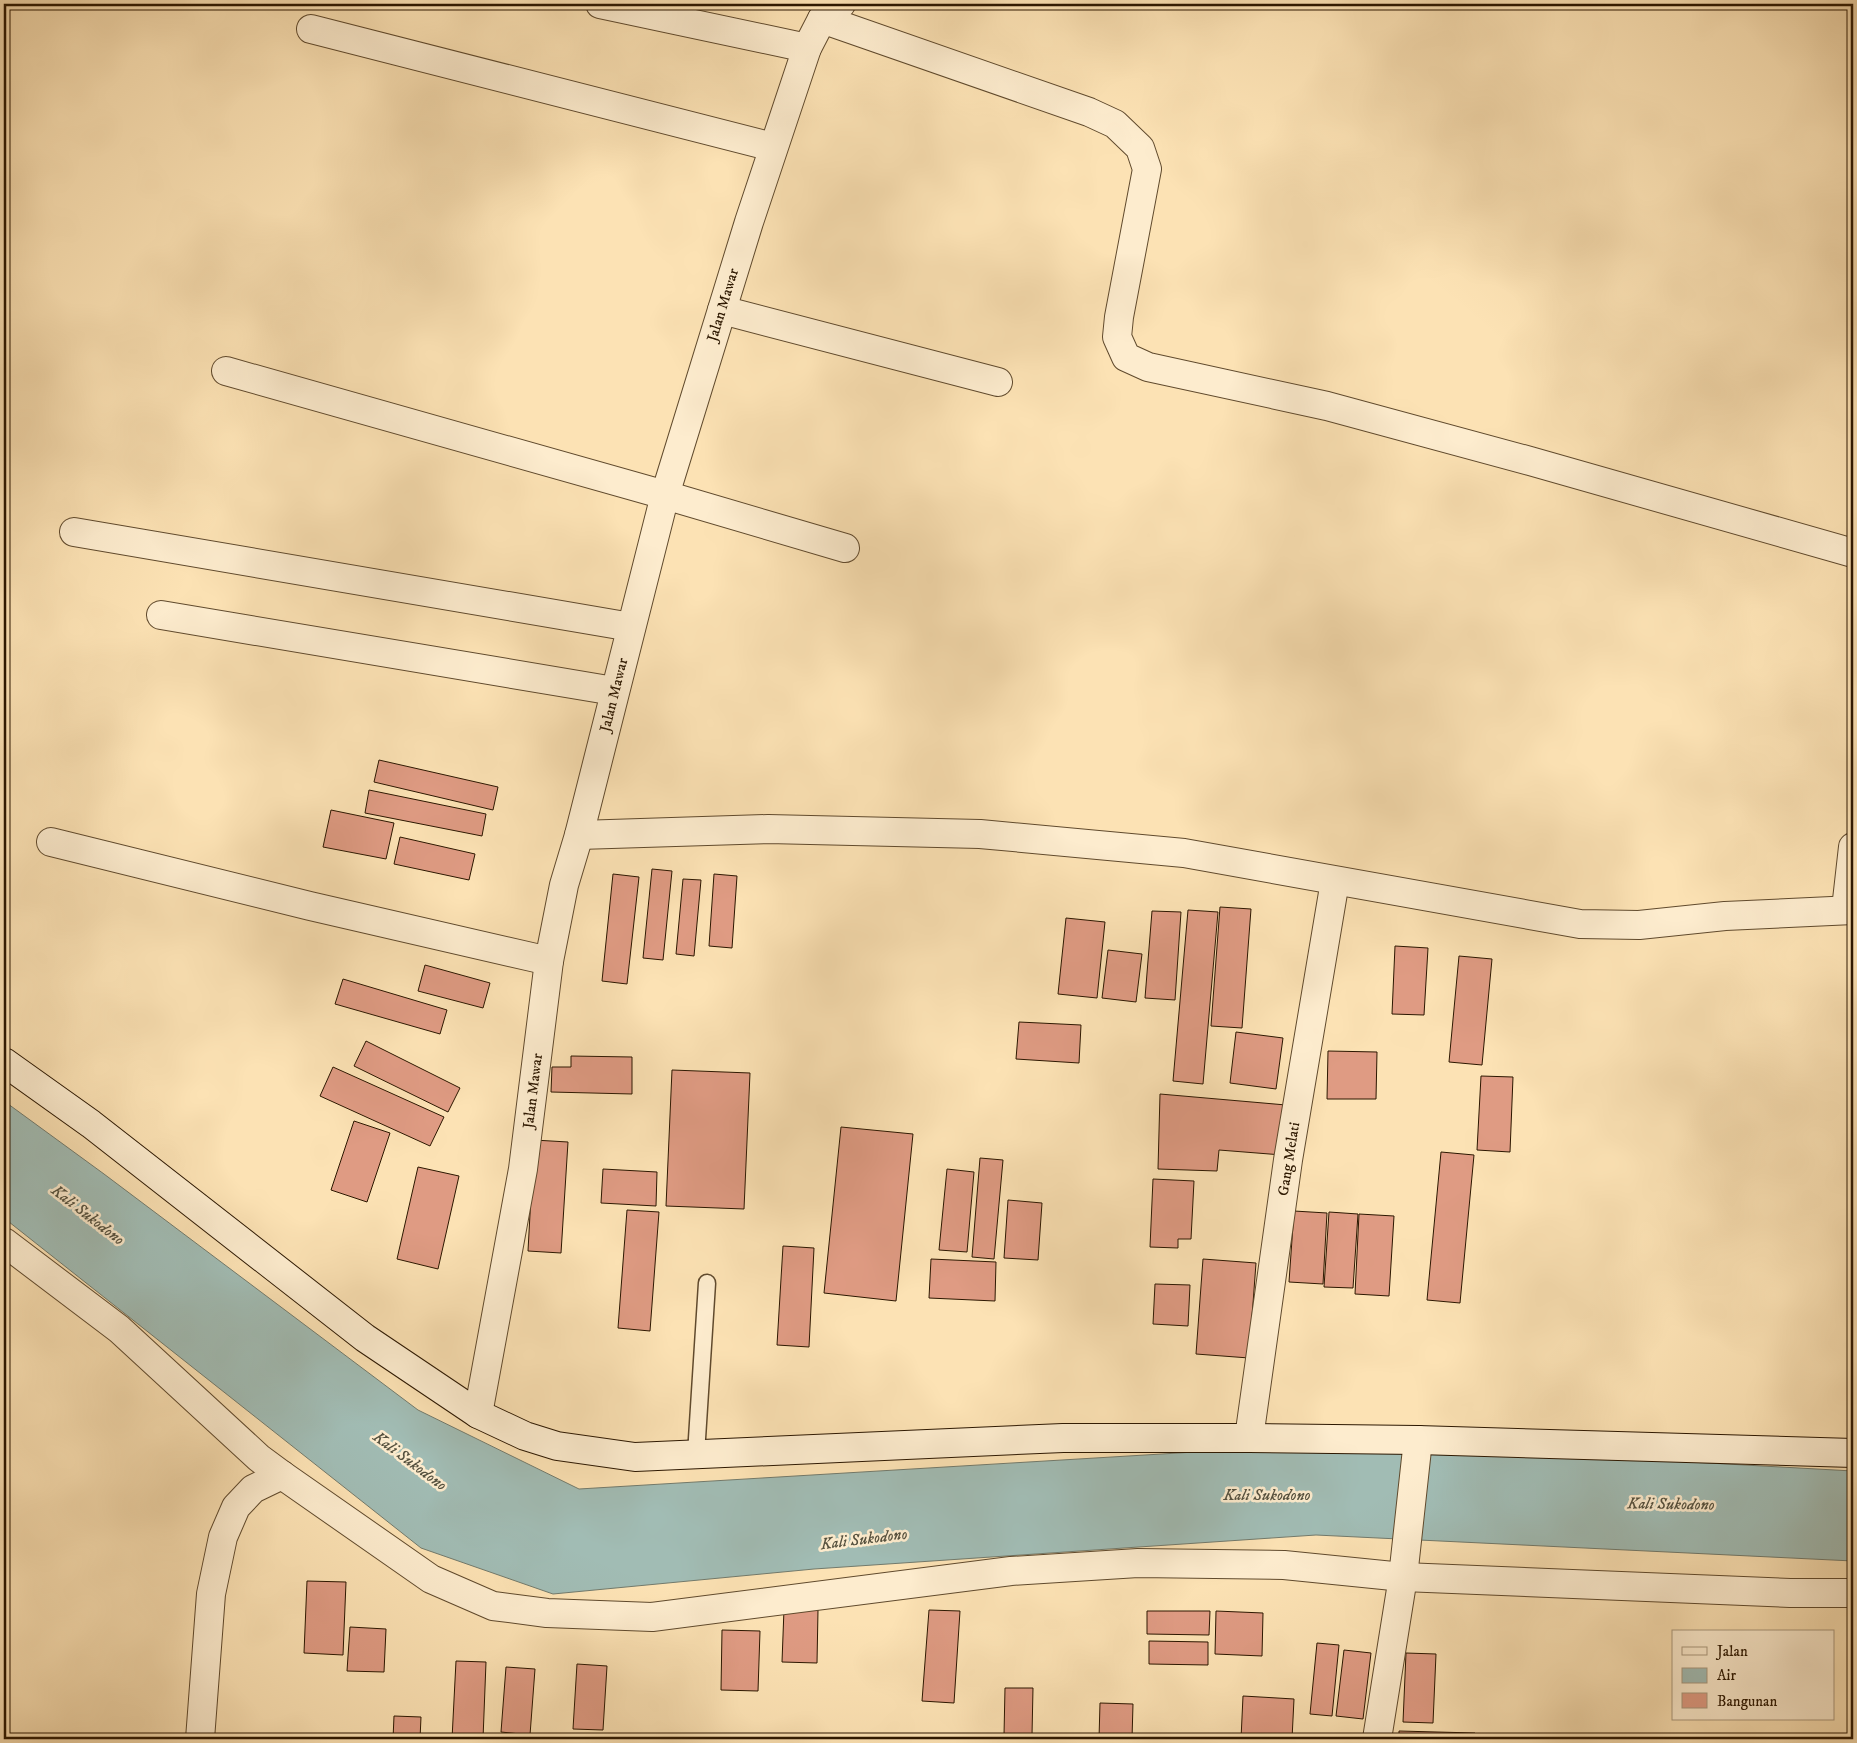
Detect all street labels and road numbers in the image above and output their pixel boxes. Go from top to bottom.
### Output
street label: Jalan Mawar [702,266,743,346]
street label: Jalan Mawar [595,656,632,736]
street label: Jalan Mawar [519,1052,547,1132]
street label: Gang Melati [1274,1121,1304,1197]

